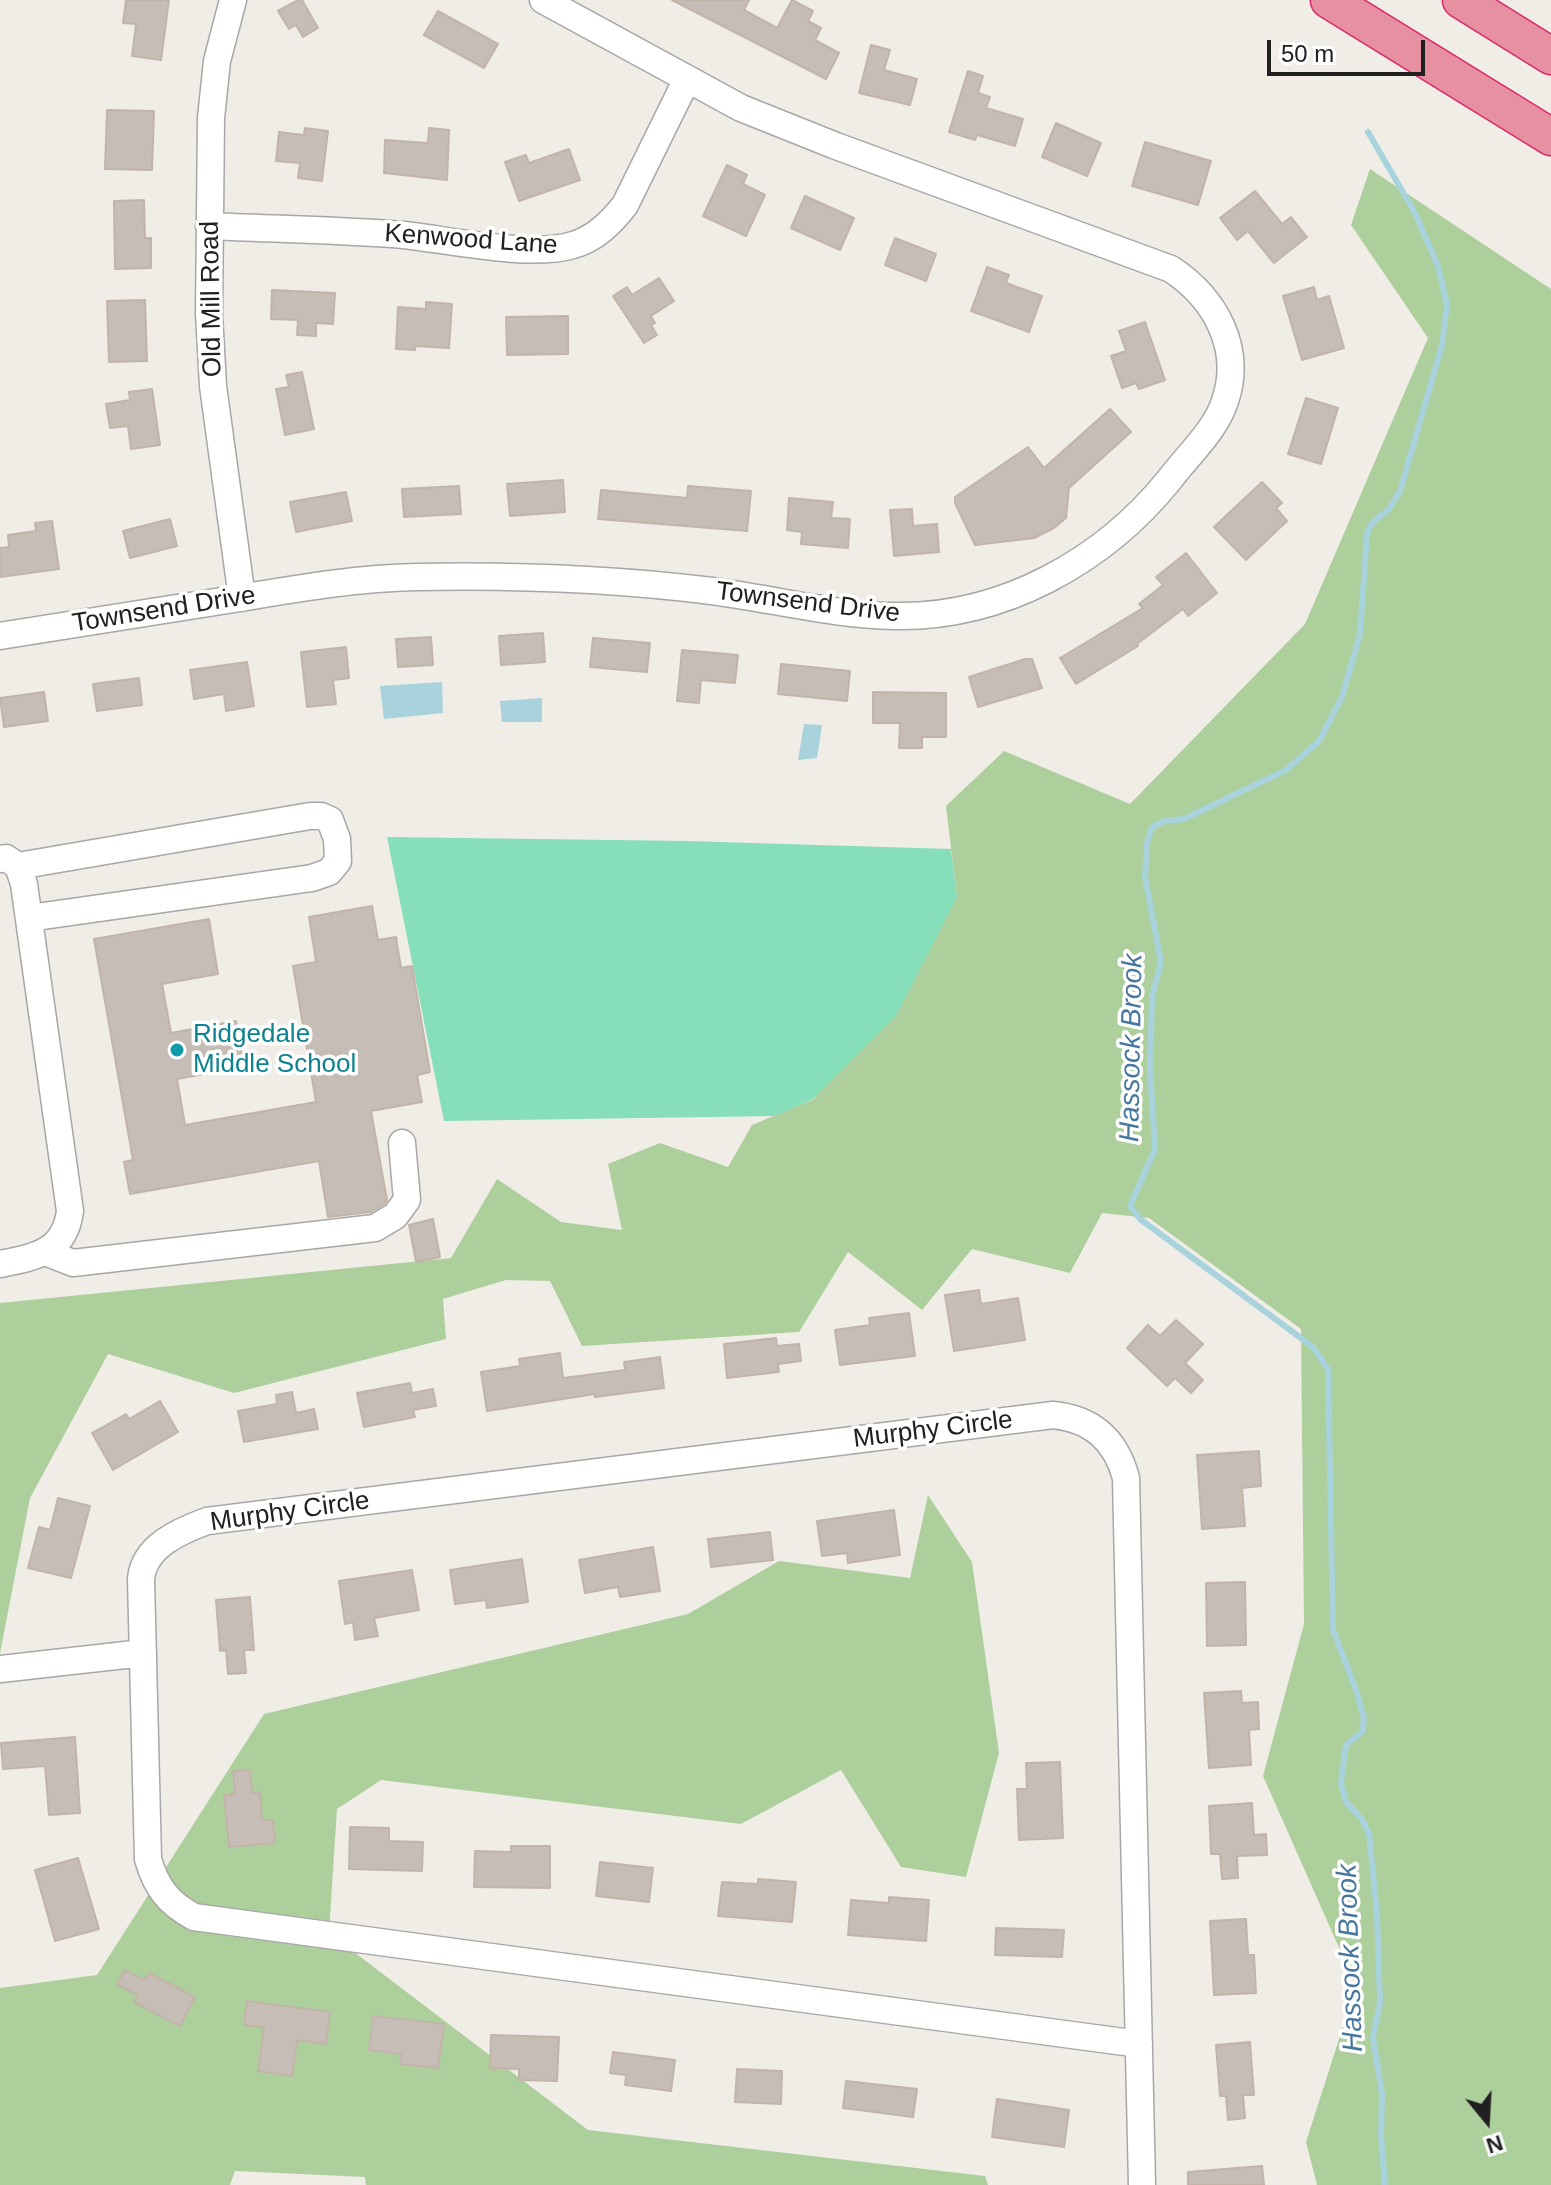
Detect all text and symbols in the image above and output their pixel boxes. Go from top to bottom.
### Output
scale bar [1271,24,1429,74]
text: 50 m [1281,40,1334,67]
street label: Kenwood Lane [383,218,559,262]
street label: Old Mill Road [195,221,229,377]
street label: Townsend Drive [714,576,902,630]
street label: Townsend Drive [70,580,258,640]
water label: Hassock Brook [1114,954,1150,1142]
place label: Ridgedale Middle School [193,1019,356,1080]
marker: Ridgedale Middle School [168,1041,186,1059]
street label: Murphy Circle [852,1405,1014,1455]
street label: Murphy Circle [208,1485,372,1539]
water label: Hassock Brook [1331,1863,1371,2053]
north arrow [1447,2081,1527,2161]
text: N [1483,2130,1506,2159]

